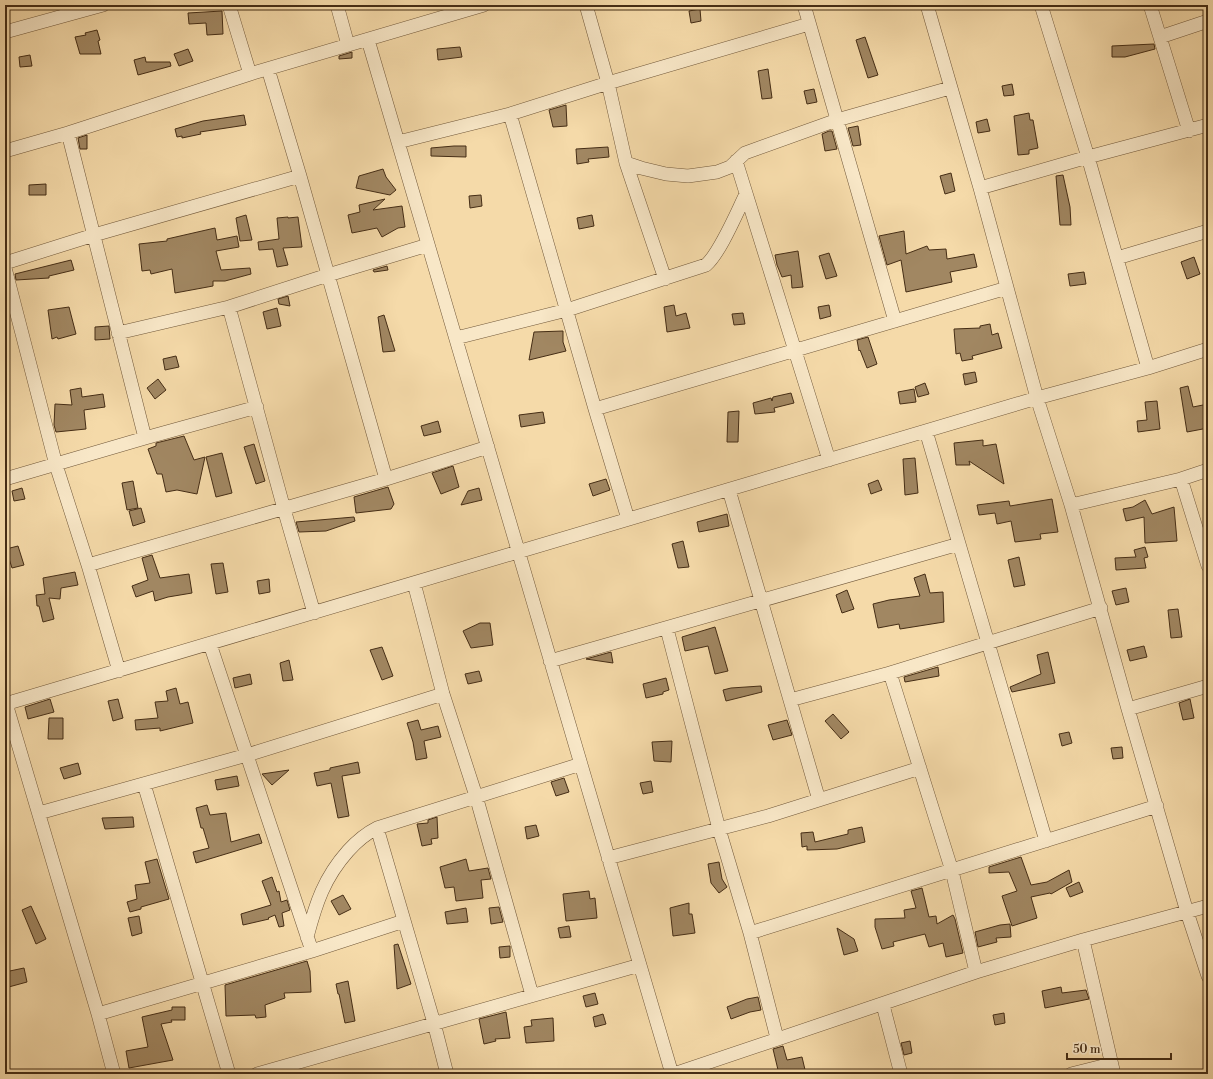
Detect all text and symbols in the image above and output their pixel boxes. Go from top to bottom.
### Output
scale bar [1067,1035,1171,1061]
text: 50 m [1073,1042,1101,1057]

